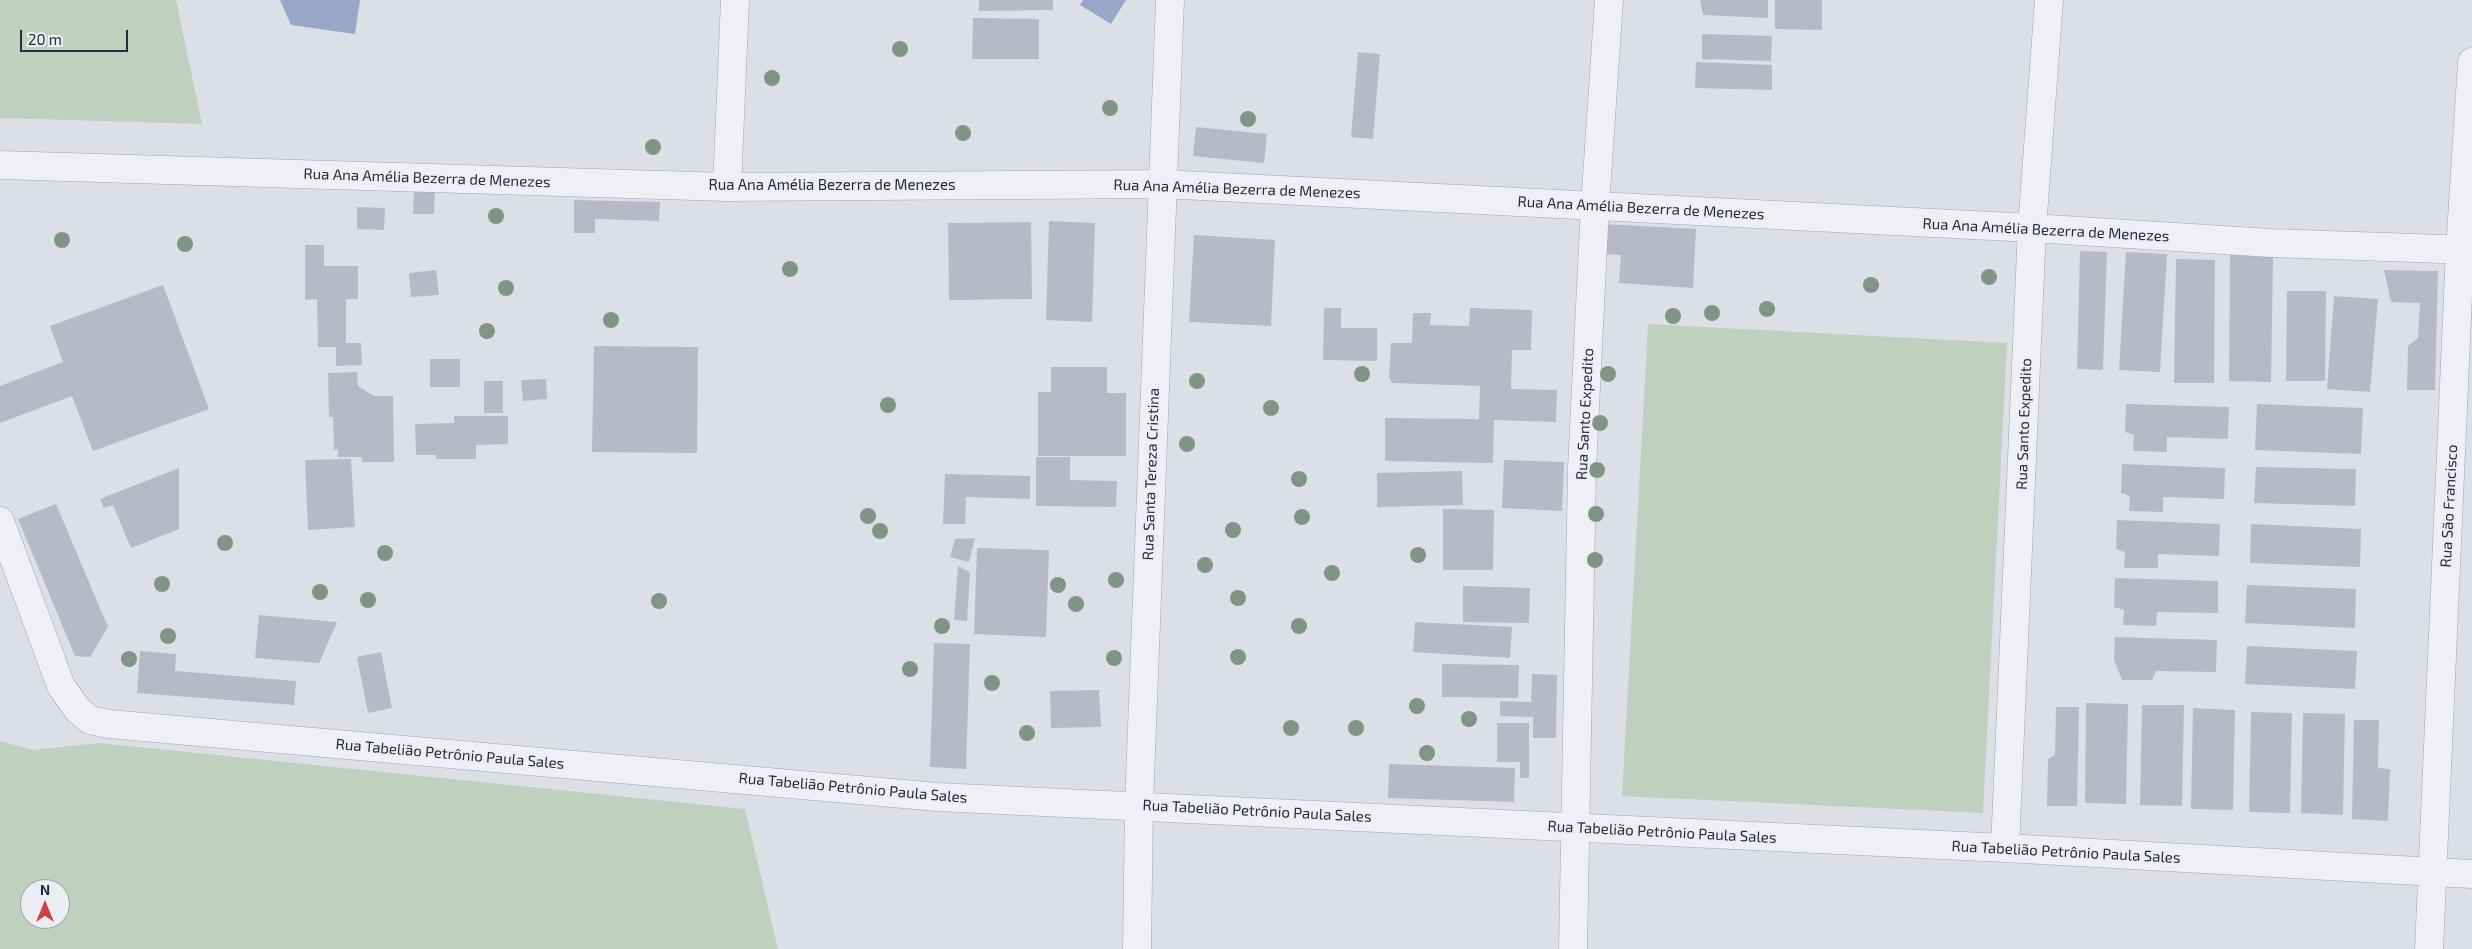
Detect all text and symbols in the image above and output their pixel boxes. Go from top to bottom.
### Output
scale bar [22,20,130,52]
text: 20 m [28,30,62,48]
street label: Rua Ana Amélia Bezerra de Menezes [303,165,551,191]
street label: Rua Ana Amélia Bezerra de Menezes [708,176,956,194]
street label: Rua Ana Amélia Bezerra de Menezes [1113,176,1361,202]
street label: Rua Ana Amélia Bezerra de Menezes [1517,193,1765,223]
street label: Rua Ana Amélia Bezerra de Menezes [1922,215,2170,245]
street label: Rua Santo Expedito [1573,348,1597,480]
street label: Rua Santo Expedito [2013,358,2035,490]
street label: Rua Santa Tereza Cristina [1139,387,1163,561]
street label: Rua São Francisco [2437,444,2461,568]
street label: Rua Tabelião Petrônio Paula Sales [335,735,565,773]
street label: Rua Tabelião Petrônio Paula Sales [738,769,968,807]
street label: Rua Tabelião Petrônio Paula Sales [1142,796,1372,826]
street label: Rua Tabelião Petrônio Paula Sales [1547,817,1777,847]
street label: Rua Tabelião Petrônio Paula Sales [1951,837,2181,867]
north arrow [20,879,70,929]
text: N [40,881,50,898]

